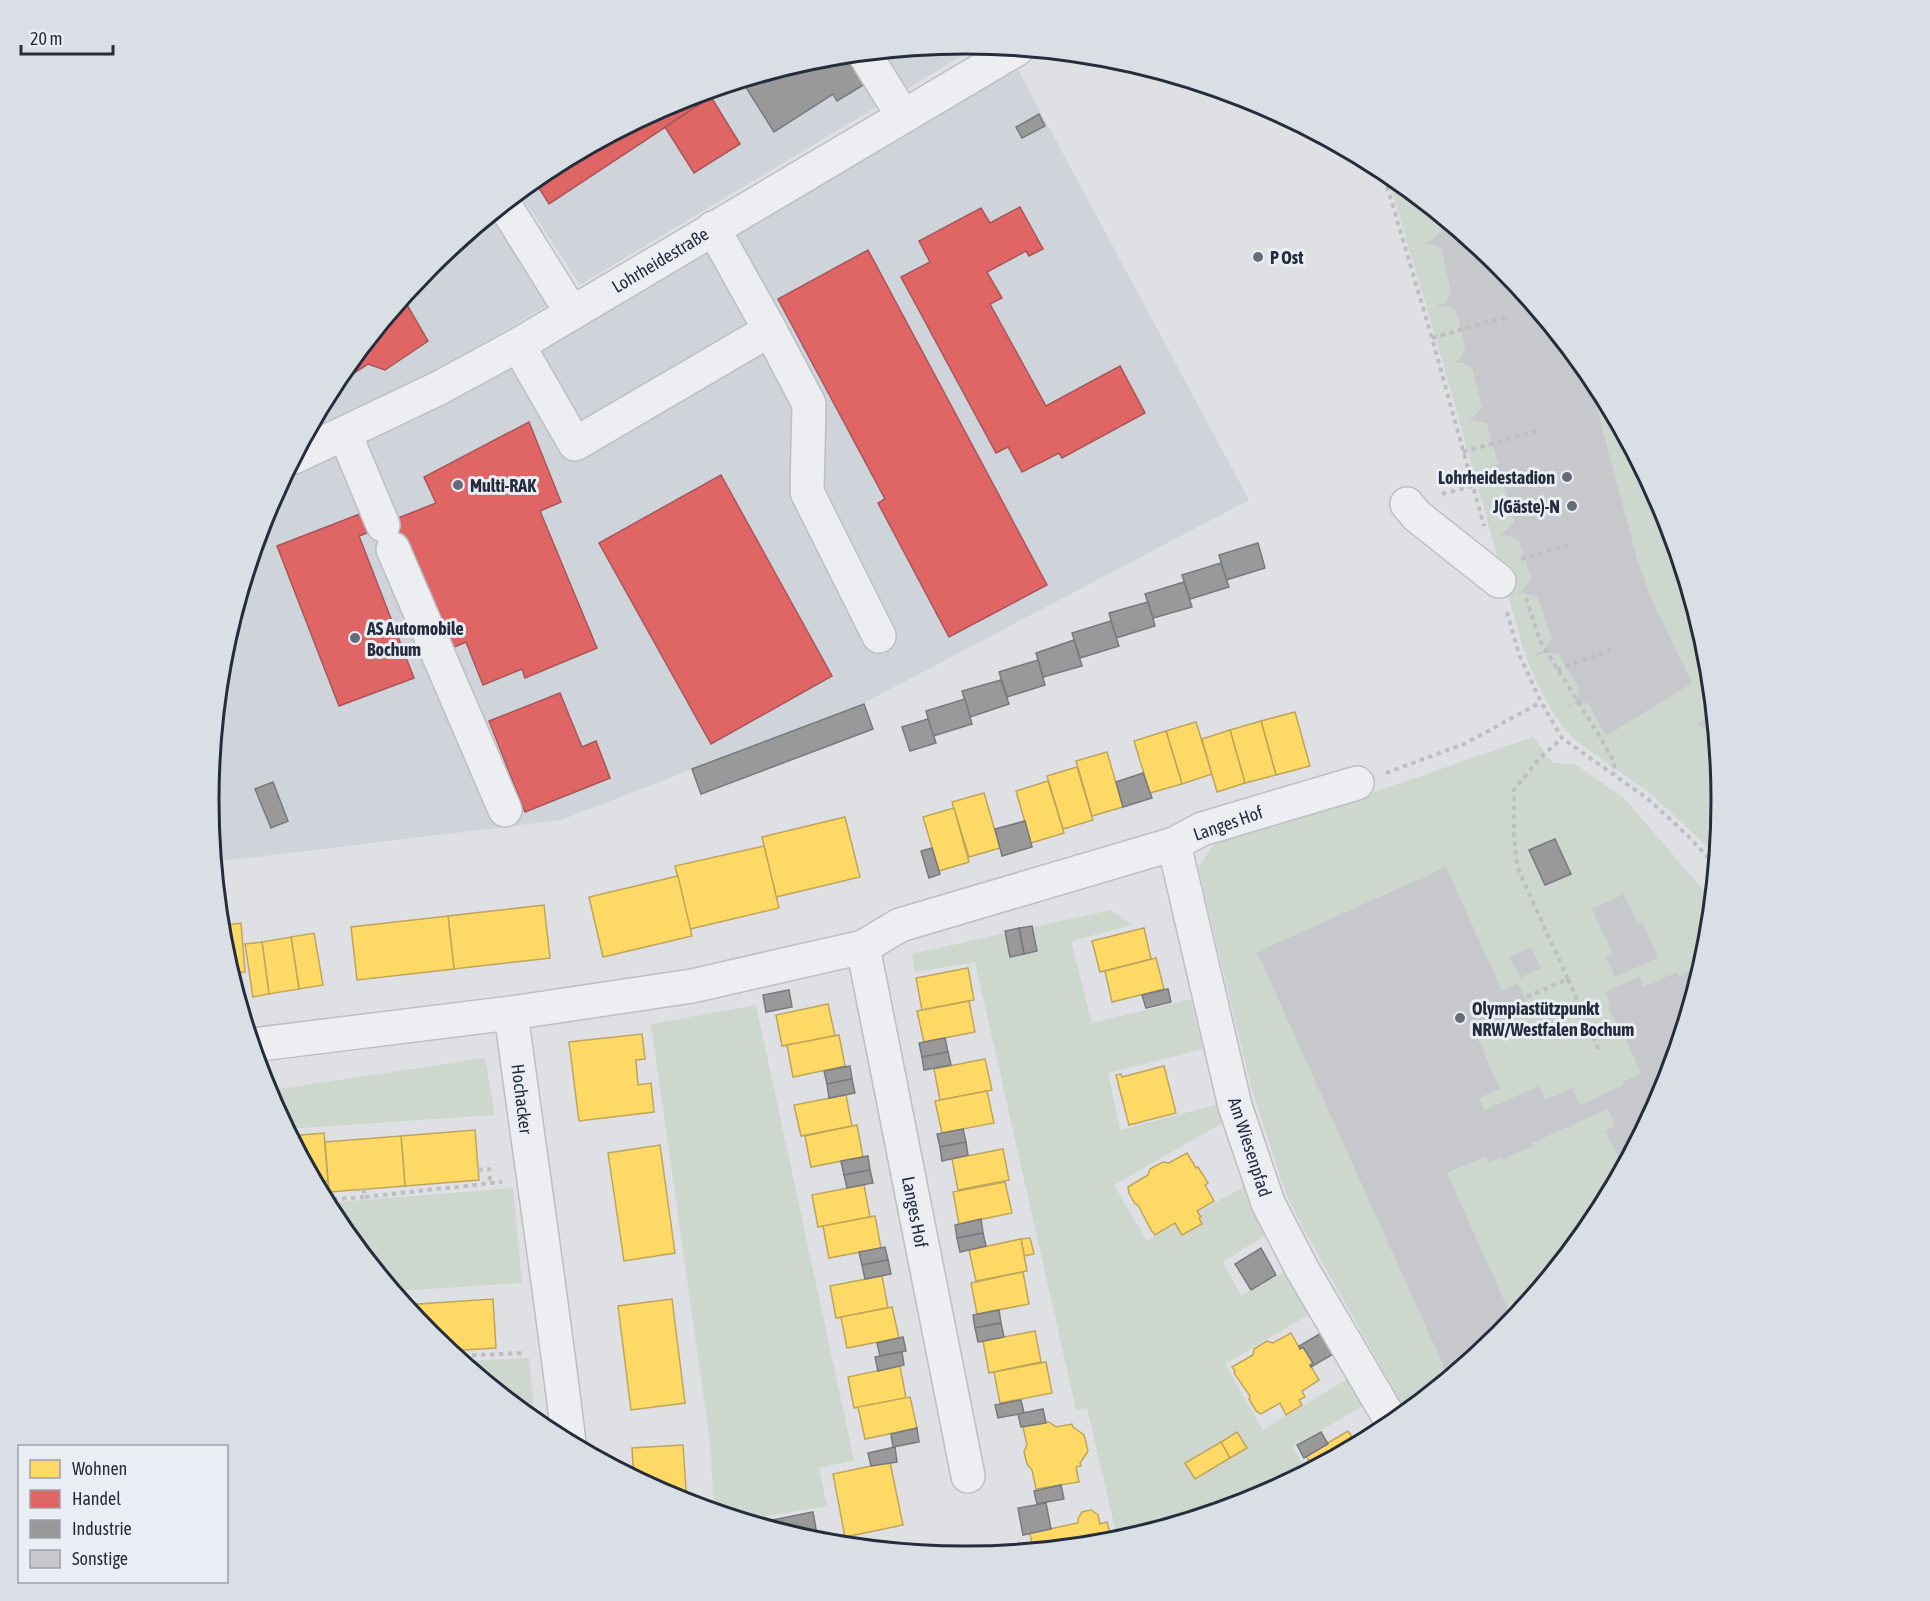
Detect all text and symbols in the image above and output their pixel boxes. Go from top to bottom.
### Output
scale bar [21,18,112,56]
text: 20 m [30,28,62,49]
street label: Lohrheidestraße [608,223,712,297]
place label: P Ost [1270,247,1304,268]
marker: P Ost [1251,250,1265,264]
place label: Lohrheidestadion [1438,467,1555,488]
marker: Lohrheidestadion [1560,470,1574,484]
place label: Multi-RAK [470,475,536,496]
marker: Multi-RAK [451,478,465,492]
place label: J(Gäste)-N [1492,496,1560,517]
marker: J(Gäste)-N [1565,499,1579,513]
place label: AS Automobile Bochum [366,618,464,660]
marker: AS Automobile Bochum [348,631,362,645]
street label: Langes Hof [1190,801,1266,845]
place label: Olympiastützpunkt NRW/Westfalen Bochum [1472,998,1634,1040]
marker: Olympiastützpunkt NRW/Westfalen Bochum [1453,1011,1467,1025]
street label: Hochacker [507,1063,537,1136]
street label: Am Wiesenpfad [1224,1095,1276,1199]
street label: Langes Hof [898,1174,932,1250]
legend [18,1445,228,1583]
text: Wohnen [72,1458,127,1479]
text: Handel [72,1488,121,1509]
text: Industrie [72,1518,132,1539]
text: Sonstige [72,1548,128,1569]

